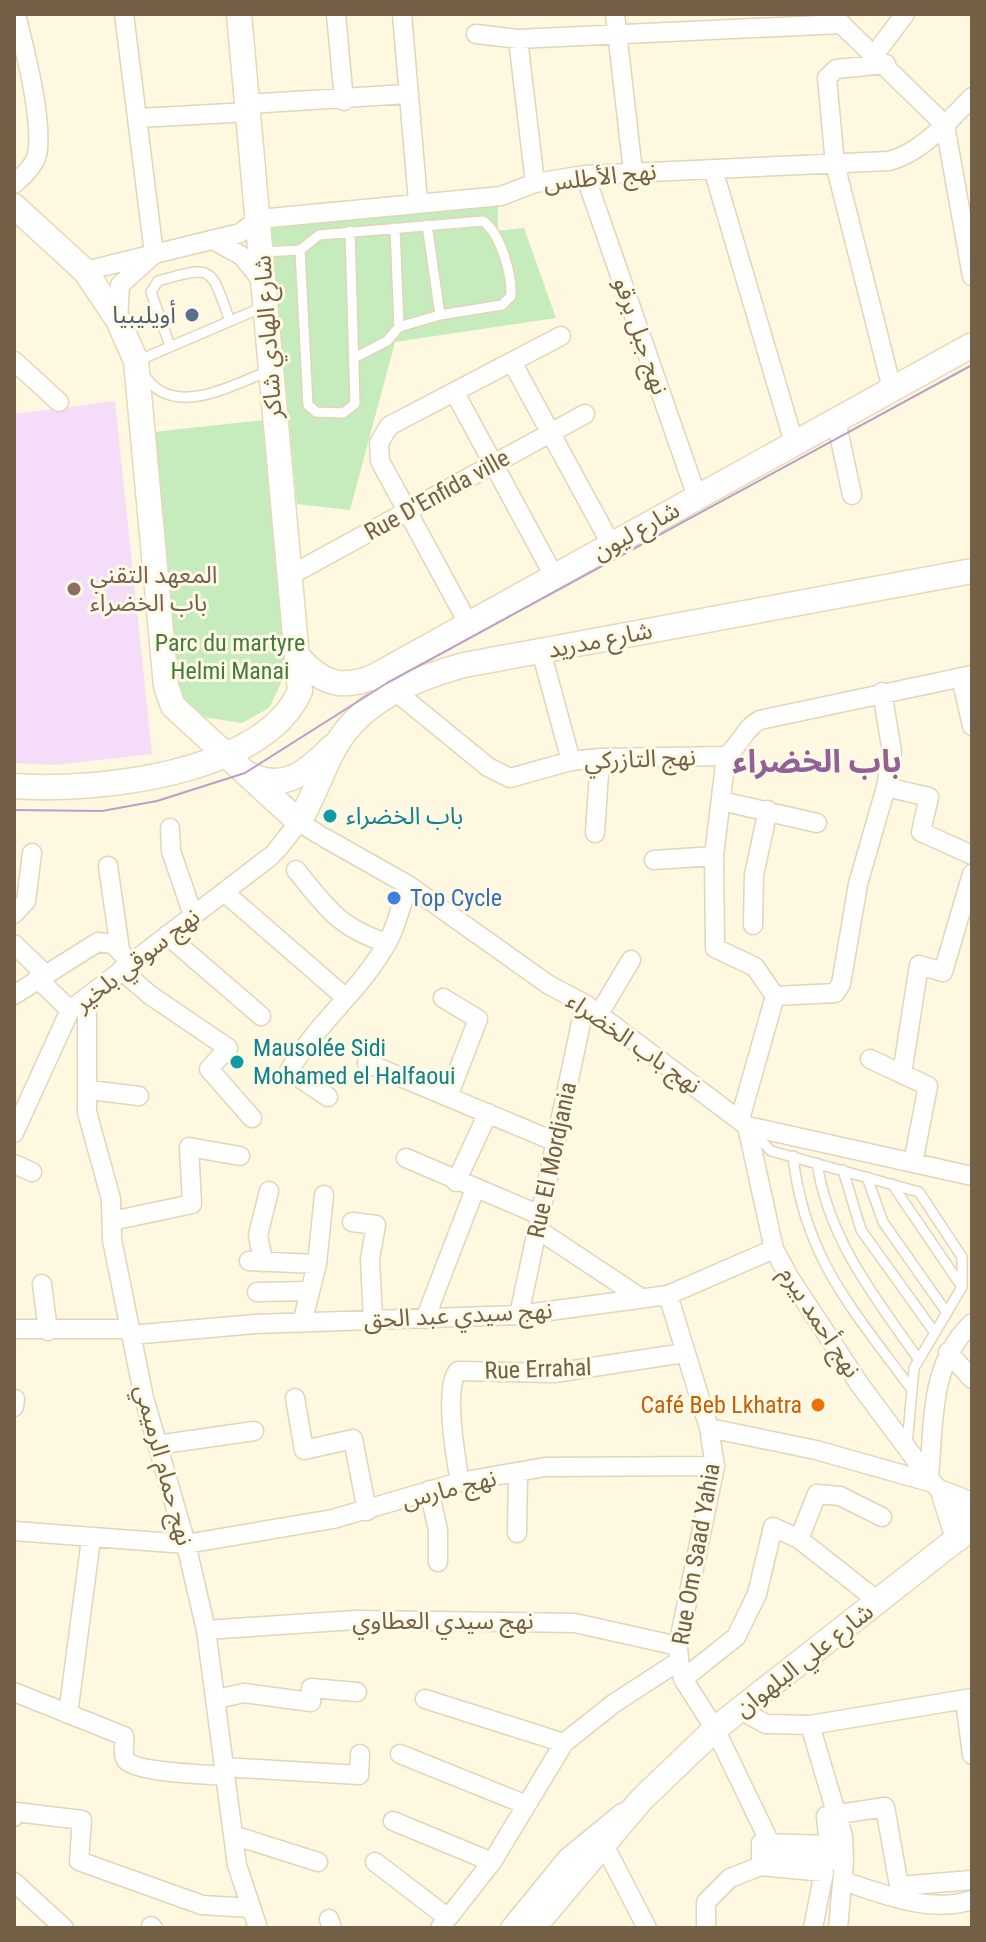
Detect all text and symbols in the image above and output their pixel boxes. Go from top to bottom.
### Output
street label: نهج الأطلس [542,157,658,200]
street label: شارع الهادي شاكر [248,254,292,421]
street label: نهج جبل برقو [605,274,674,399]
place label: أويليبيا [112,299,176,329]
marker: أويليبيا [183,306,201,324]
street label: Rue D'Enfida ville [360,444,514,546]
street label: شارع ليون [588,496,686,569]
place label: المعهد التقني باب الخضراء [90,561,217,617]
marker: المعهد التقني باب الخضراء [65,580,83,598]
street label: شارع مدريد [545,616,655,667]
park label: Parc du martyre Helmi Manai [155,629,305,685]
district label: باب الخضراء [732,742,902,780]
street label: نهج التازركي [584,743,697,780]
place label: باب الخضراء [346,802,463,830]
marker: باب الخضراء [321,807,339,825]
place label: Top Cycle [410,884,502,912]
marker: Top Cycle [385,889,403,907]
street label: نهج سوقي بلخير [68,902,208,1022]
street label: نهج باب الخضراء [560,987,706,1102]
place label: Mausolée Sidi Mohamed el Halfaoui [253,1034,455,1090]
marker: Mausolée Sidi Mohamed el Halfaoui [228,1053,246,1071]
street label: Rue El Mordjania [522,1079,582,1241]
street label: نهج أحمد بيرم [770,1260,868,1385]
street label: نهج سيدي عبد الحق [363,1296,553,1338]
street label: Rue Errahal [484,1353,592,1385]
street label: نهج حمام الرميمي [125,1381,199,1550]
place label: Café Beb Lkhatra [640,1391,802,1419]
marker: Café Beb Lkhatra [809,1396,827,1414]
street label: Rue Om Saad Yahia [666,1461,726,1647]
street label: نهج مارس [399,1464,500,1517]
street label: شارع علي البلهوان [729,1597,882,1726]
street label: نهج سيدي العطاوي [352,1607,534,1640]

